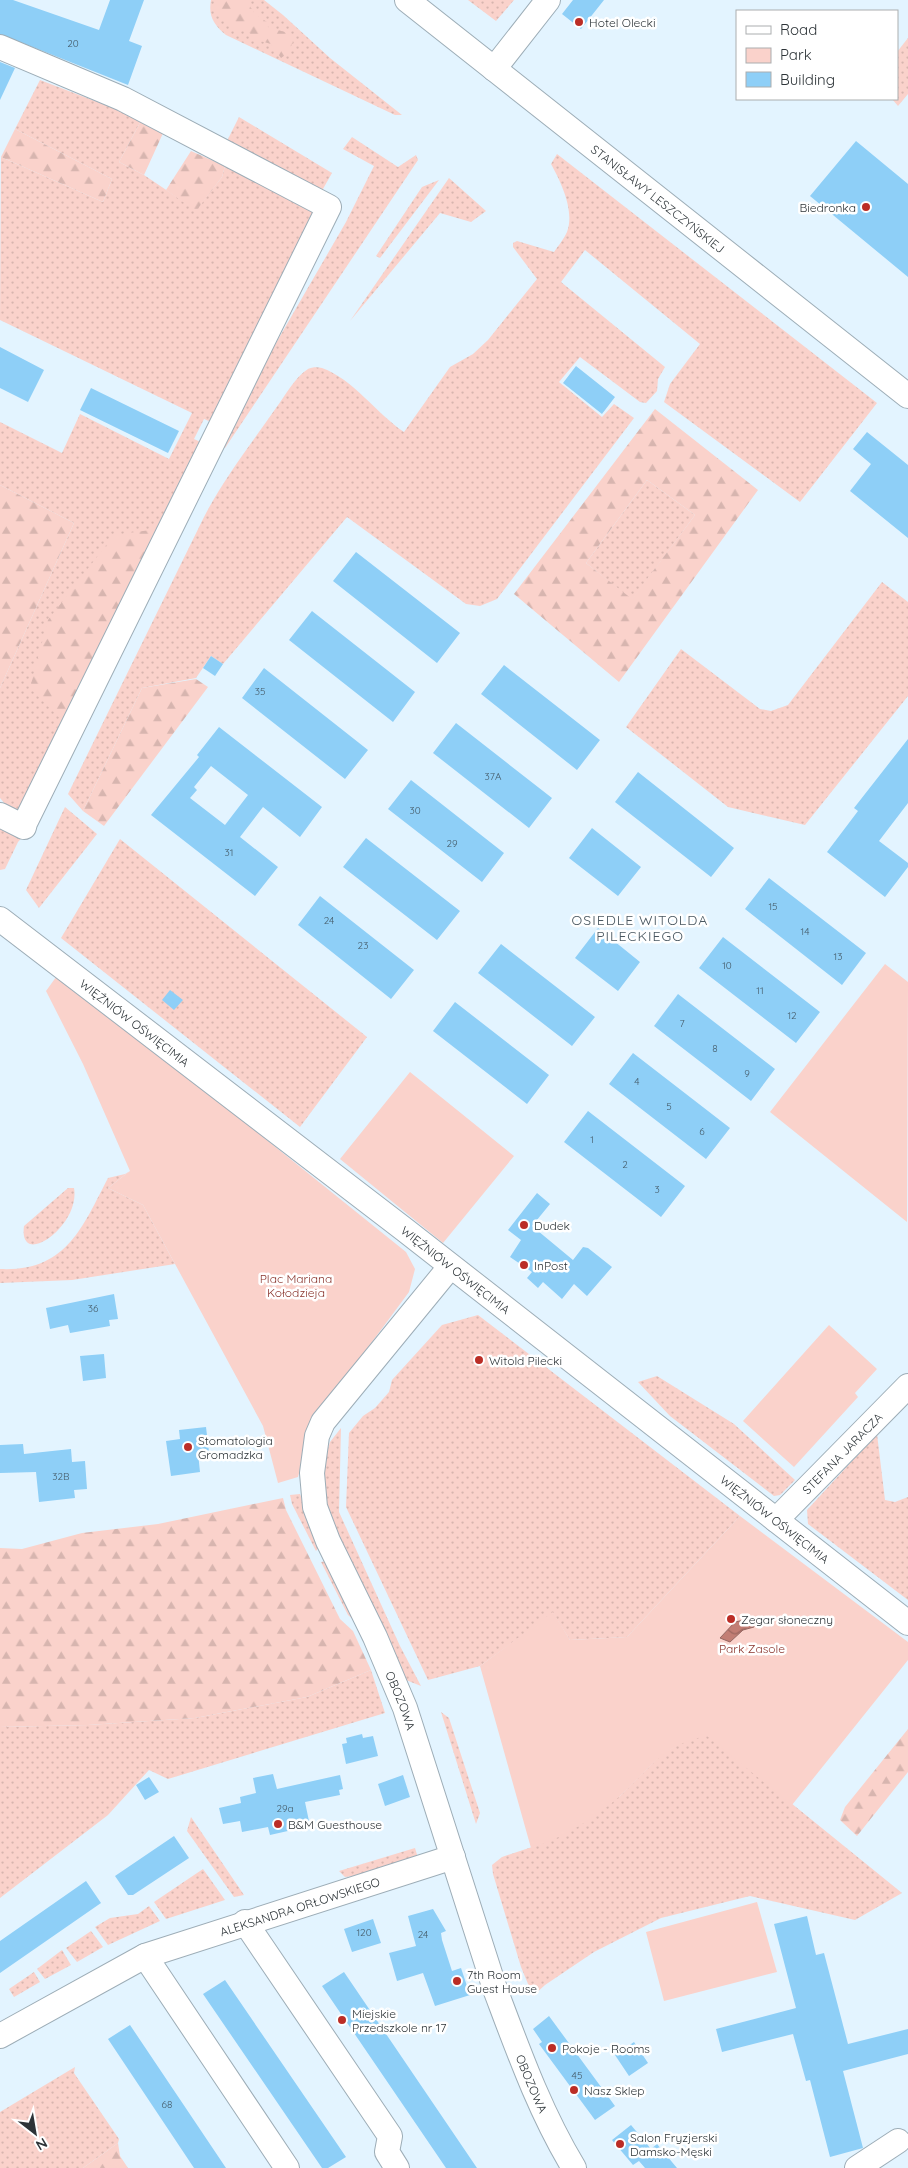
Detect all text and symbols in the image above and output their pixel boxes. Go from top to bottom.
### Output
legend [736,10,898,100]
place label: Hotel Olecki [589,15,656,30]
marker: Hotel Olecki [573,16,585,28]
text: Road [780,20,817,39]
house number: 20 [67,37,79,50]
text: Park [780,45,812,64]
text: Building [780,70,835,89]
street label: STANISŁAWY LESZCZYŃSKIEJ [588,141,728,256]
place label: Biedronka [799,200,856,215]
marker: Biedronka [860,201,872,213]
house number: 35 [255,685,265,698]
house number: 37A [485,770,502,783]
house number: 30 [409,804,421,817]
house number: 29 [446,837,458,850]
house number: 31 [225,846,233,859]
house number: 15 [768,900,778,913]
district label: OSIEDLE WITOLDA PILECKIEGO [572,911,708,945]
house number: 24 [324,914,334,927]
house number: 14 [801,925,809,938]
house number: 23 [358,939,368,952]
house number: 13 [834,950,842,963]
house number: 10 [722,959,732,972]
street label: WIĘŹNIÓW OŚWIĘCIMIA [77,976,193,1070]
house number: 11 [756,984,764,997]
house number: 12 [787,1009,797,1022]
house number: 7 [679,1017,685,1030]
house number: 8 [712,1042,718,1055]
house number: 9 [744,1067,750,1080]
house number: 4 [634,1075,640,1088]
house number: 5 [666,1100,672,1113]
house number: 6 [699,1125,705,1138]
house number: 1 [590,1133,594,1146]
house number: 2 [622,1158,628,1171]
house number: 3 [654,1183,660,1196]
place label: Dudek [534,1218,570,1233]
marker: Dudek [518,1219,530,1231]
street label: WIĘŹNIÓW OŚWIĘCIMIA [398,1222,513,1317]
place label: InPost [534,1258,568,1273]
marker: InPost [518,1259,530,1271]
park label: Plac Mariana Kołodzieja [260,1271,332,1300]
house number: 36 [88,1302,99,1315]
place label: Witold Pilecki [489,1353,562,1368]
marker: Witold Pilecki [473,1354,485,1366]
street label: STEFANA JARACZA [799,1409,886,1497]
place label: Stomatologia Gromadzka [198,1433,273,1462]
marker: Stomatologia Gromadzka [182,1441,194,1453]
house number: 32B [52,1470,70,1483]
street label: WIĘŹNIÓW OŚWIĘCIMIA [717,1472,833,1566]
place label: Zegar słoneczny [741,1612,833,1627]
marker: Zegar słoneczny [725,1613,737,1625]
park label: Park Zasole [719,1641,785,1656]
street label: OBOZOWA [383,1669,419,1732]
house number: 29a [276,1802,294,1815]
place label: B&M Guesthouse [288,1817,382,1832]
marker: B&M Guesthouse [272,1818,284,1830]
street label: ALEKSANDRA ORŁOWSKIEGO [218,1874,381,1939]
house number: 120 [356,1926,372,1939]
house number: 24 [418,1928,428,1941]
place label: 7th Room Guest House [467,1967,537,1996]
marker: 7th Room Guest House [451,1975,463,1987]
place label: Miejskie Przedszkole nr 17 [352,2006,446,2035]
marker: Miejskie Przedszkole nr 17 [336,2014,348,2026]
place label: Pokoje - Rooms [562,2041,650,2056]
marker: Pokoje - Rooms [546,2042,558,2054]
street label: OBOZOWA [513,2052,551,2115]
house number: 45 [572,2069,582,2082]
place label: Nasz Sklep [584,2083,644,2098]
marker: Nasz Sklep [568,2084,580,2096]
house number: 68 [162,2098,172,2111]
north arrow [10,2108,60,2158]
place label: Salon Fryzjerski Damsko-Męski [630,2130,717,2159]
text: N [33,2134,51,2155]
marker: Salon Fryzjerski Damsko-Męski [614,2138,626,2150]

